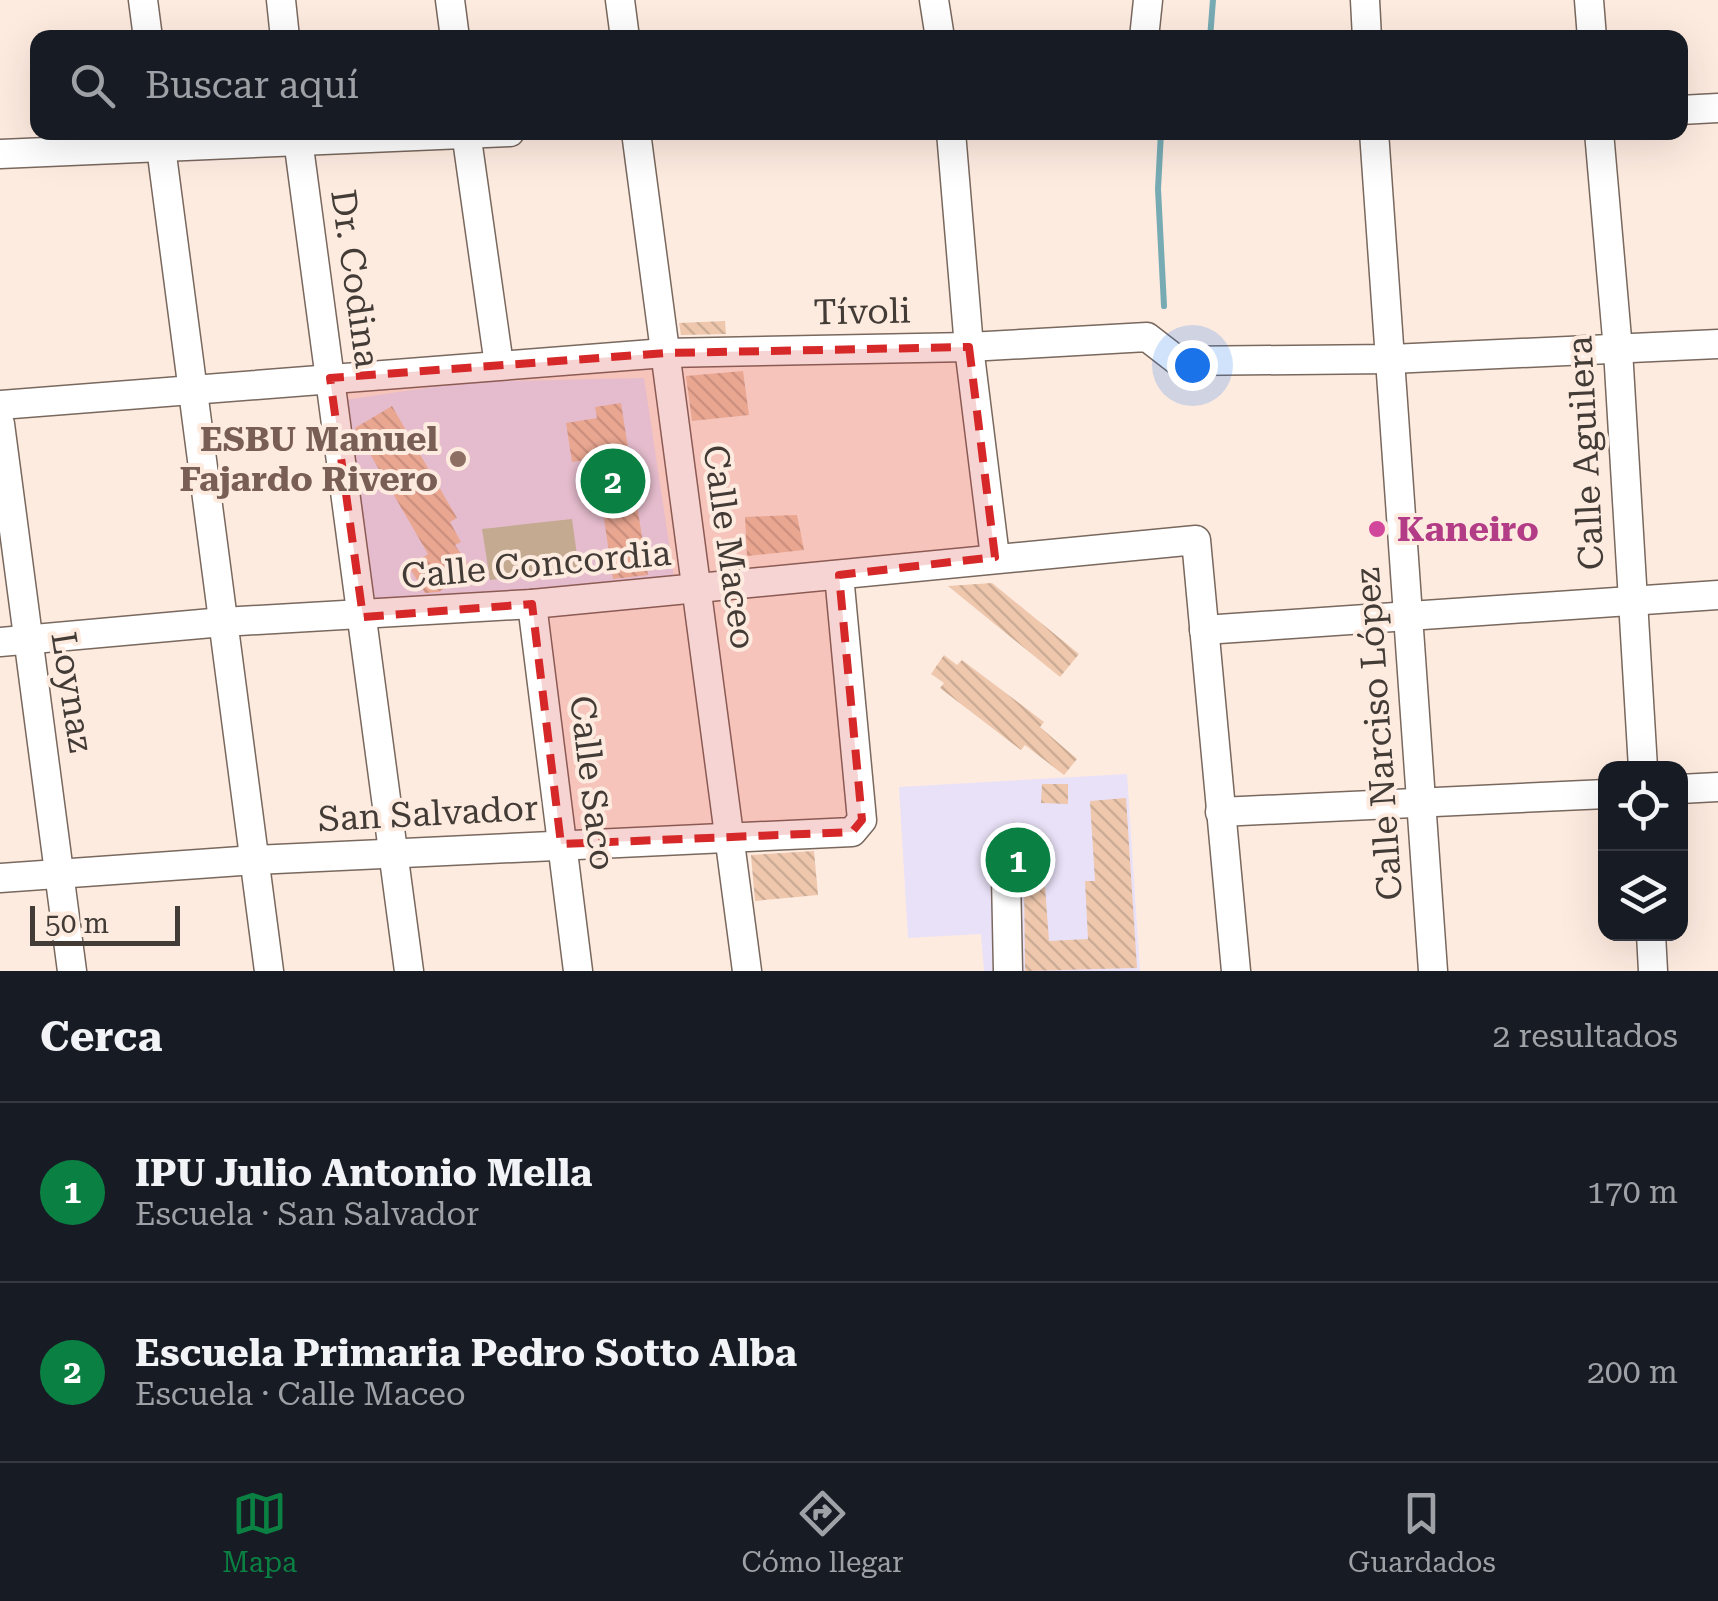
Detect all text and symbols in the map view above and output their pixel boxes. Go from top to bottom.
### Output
search box [30,30,1688,140]
icon: search [65,58,120,113]
text: Buscar aquí [145,63,359,107]
street label: Dr. Codina [322,187,388,371]
street label: Tívoli [813,291,911,333]
street label: Calle Aguilera [1559,335,1613,571]
your location [1167,340,1218,391]
place label: ESBU Manuel Fajardo Rivero [179,419,438,500]
street label: Calle Maceo [694,442,764,652]
pin: 2 [580,444,646,518]
marker: ESBU Manuel Fajardo Rivero [447,448,469,470]
place label: Kaneiro [1397,509,1539,550]
marker: Kaneiro [1366,518,1388,540]
street label: Calle Concordia [399,533,673,597]
street label: Calle Narciso López [1347,566,1411,902]
street label: Loynaz [42,629,102,755]
street label: Calle Saco [561,693,623,873]
map controls [1598,761,1688,941]
button: locate [1598,761,1688,851]
street label: San Salvador [317,788,539,840]
pin: 1 [986,822,1050,898]
button: layers [1598,851,1688,941]
scale bar [30,901,180,946]
text: 50 m [45,907,109,940]
text: Cerca [40,1012,162,1061]
text: 2 resultados [1493,1017,1678,1055]
text: IPU Julio Antonio Mella [135,1151,592,1195]
text: 1 [64,1173,81,1211]
text: 170 m [1587,1173,1678,1211]
text: Escuela · San Salvador [135,1195,479,1233]
text: Escuela Primaria Pedro Sotto Alba [135,1331,797,1375]
text: 2 [64,1353,81,1391]
text: 200 m [1587,1353,1678,1391]
text: Escuela · Calle Maceo [135,1375,466,1413]
tab: Mapa [222,1486,297,1579]
tab: Cómo llegar [742,1486,904,1579]
tab: Guardados [1348,1486,1496,1579]

